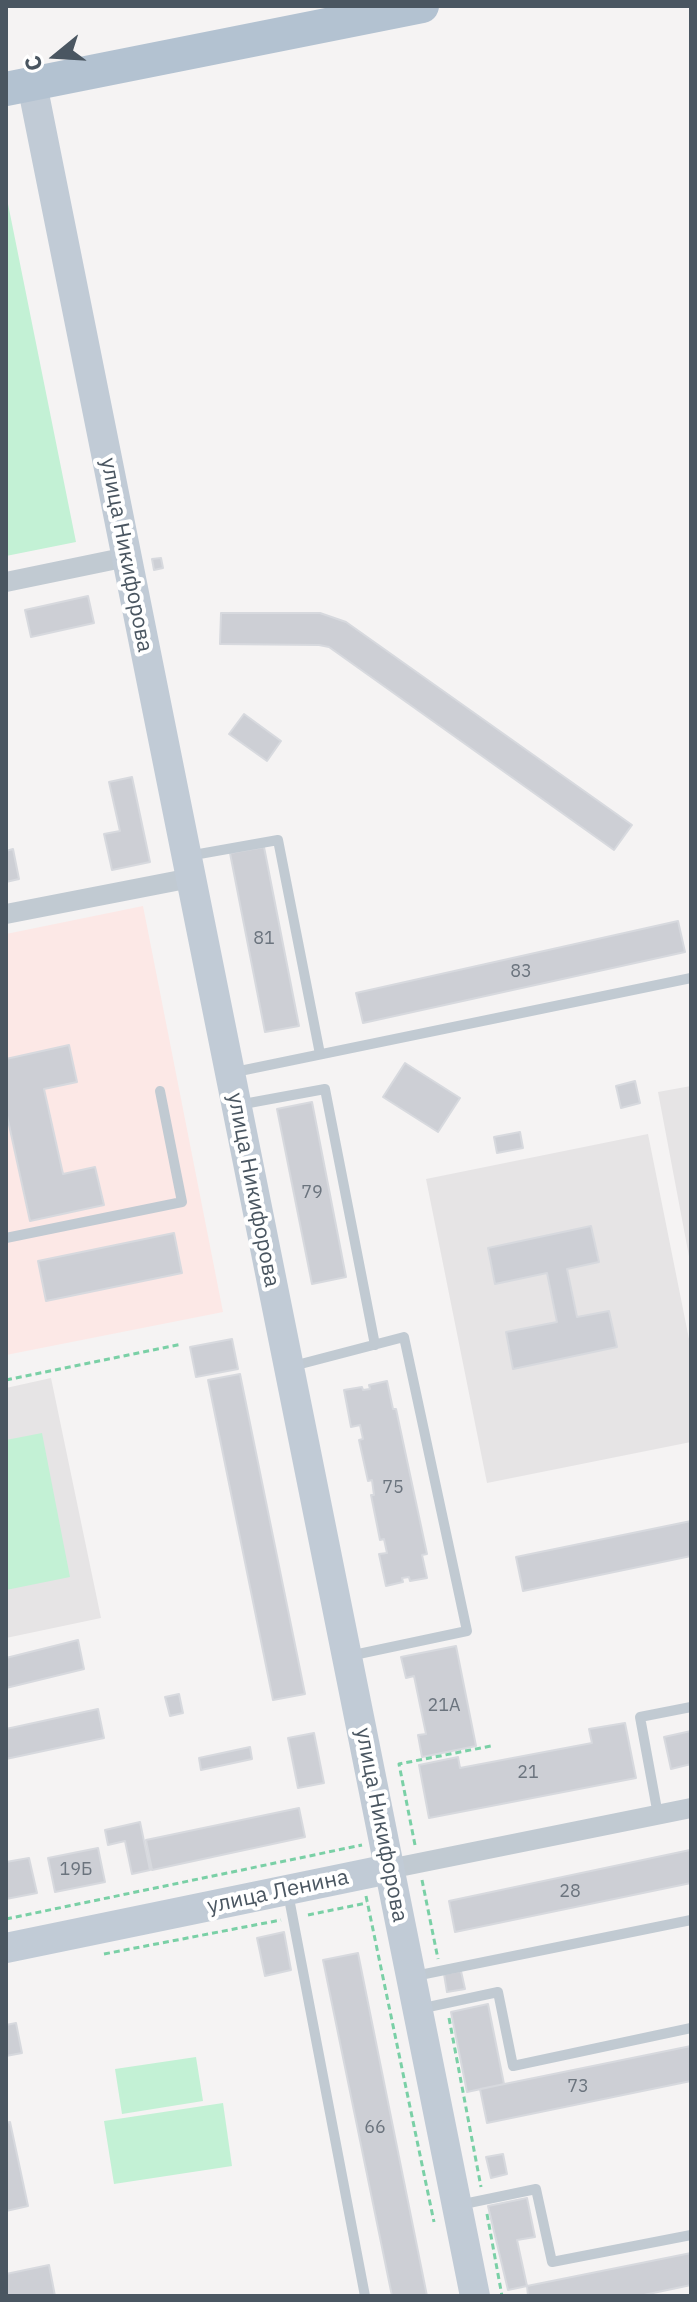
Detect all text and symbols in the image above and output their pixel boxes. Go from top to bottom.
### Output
north arrow [16,16,96,96]
text: С [17,52,49,75]
street label: улица Никифорова [94,456,158,654]
house number: 81 [253,928,275,950]
house number: 83 [510,961,532,983]
street label: улица Никифорова [221,1091,285,1289]
house number: 79 [301,1182,323,1204]
house number: 75 [382,1477,404,1499]
house number: 21А [427,1695,461,1717]
street label: улица Никифорова [349,1726,413,1924]
house number: 21 [517,1762,539,1784]
house number: 19Б [59,1859,93,1881]
street label: улица Ленина [205,1864,351,1920]
house number: 28 [559,1881,581,1903]
house number: 73 [567,2076,589,2098]
house number: 66 [364,2117,386,2139]

